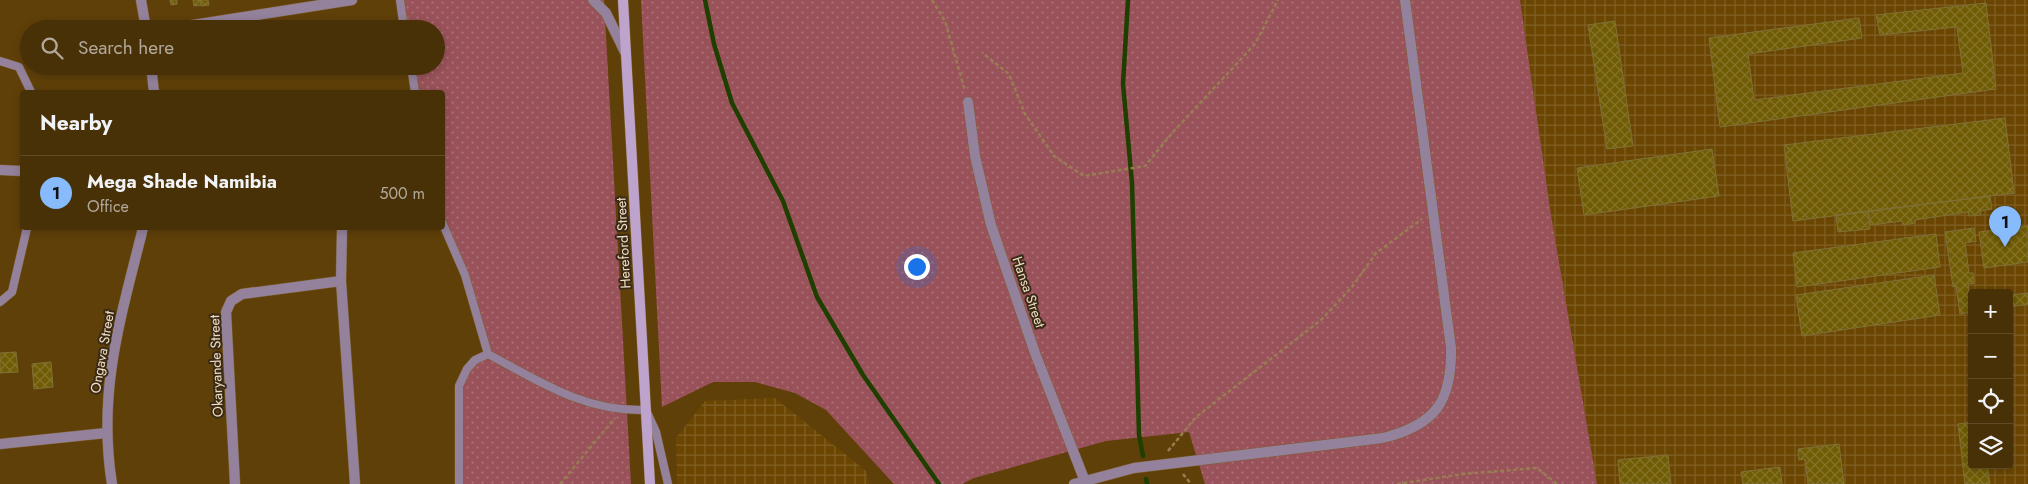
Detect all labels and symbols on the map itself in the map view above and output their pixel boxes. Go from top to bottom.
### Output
street label: Hereford Street [611,196,635,289]
pin: 1 [1989,206,2021,247]
your location [904,254,930,280]
street label: Hansa Street [1007,254,1051,331]
street label: Ongava Street [85,308,119,395]
street label: Okaryande Street [204,314,228,417]

